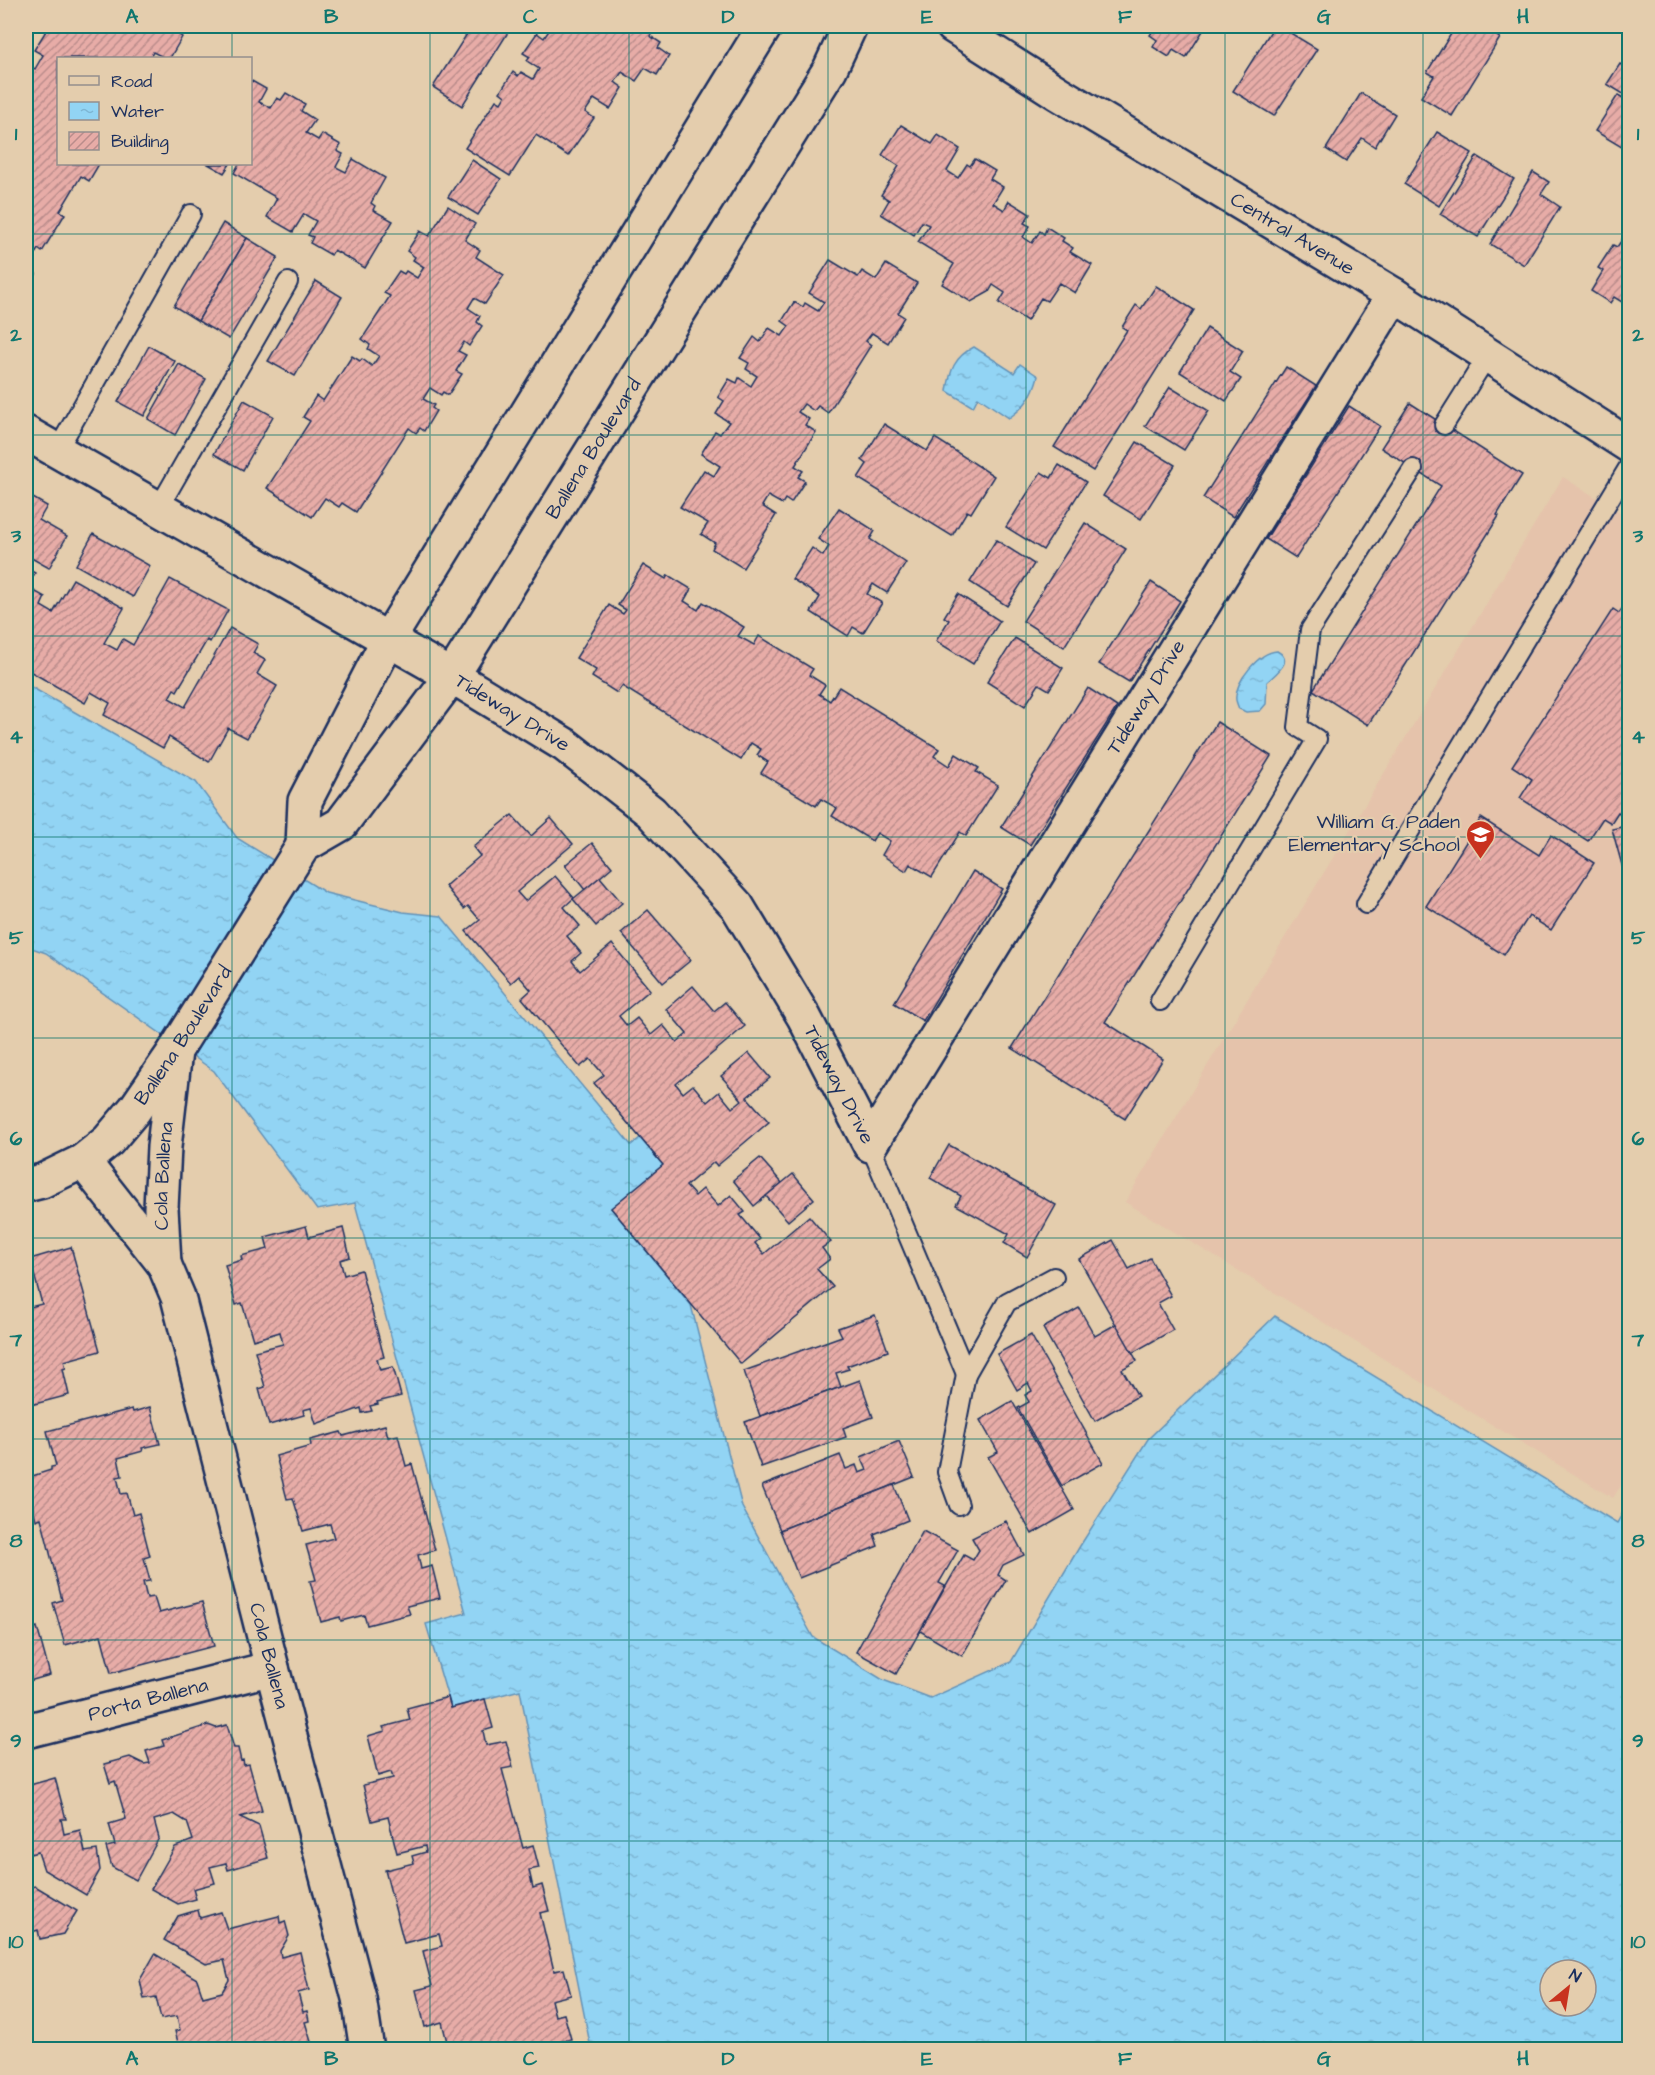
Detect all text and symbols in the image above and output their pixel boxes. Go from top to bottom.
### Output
text: A [126,3,139,31]
text: B [324,3,339,31]
text: C [523,3,538,31]
text: D [722,3,735,31]
text: E [921,3,933,31]
text: F [1118,3,1133,31]
text: G [1317,3,1331,31]
text: H [1517,3,1529,31]
legend [57,57,252,165]
text: Road [111,69,152,94]
text: Water [111,99,164,124]
text: 1 [15,120,18,148]
text: 1 [1637,120,1640,148]
text: Building [111,129,169,155]
street label: Central Avenue [1225,186,1360,282]
text: 2 [9,321,22,349]
text: 2 [1631,321,1644,349]
street label: Ballena Boulevard [539,373,648,524]
text: 3 [10,522,22,550]
text: 3 [1632,522,1644,550]
street label: Tideway Drive [1100,634,1192,760]
street label: Tideway Drive [449,667,575,759]
text: 4 [9,723,23,751]
text: 4 [1631,723,1645,751]
place label: William G. Paden Elementary School [1288,808,1460,860]
school or university icon: William G. Paden Elementary School [1465,818,1497,860]
text: 5 [9,924,24,952]
text: 5 [1631,924,1646,952]
street label: Ballena Boulevard [128,960,239,1111]
street label: Tideway Drive [797,1020,881,1149]
street label: Cola Ballena [147,1120,181,1231]
text: 6 [10,1125,23,1153]
text: 6 [1632,1125,1645,1153]
text: 7 [9,1326,23,1354]
text: 7 [1631,1326,1645,1354]
text: 8 [10,1527,23,1555]
text: 8 [1632,1527,1645,1555]
street label: Cola Ballena [242,1600,296,1712]
street label: Porta Ballena [85,1671,211,1729]
text: 9 [10,1727,22,1755]
text: 9 [1632,1727,1644,1755]
text: 10 [8,1928,24,1956]
text: 10 [1630,1928,1646,1956]
north arrow [1538,1958,1598,2018]
text: N [1565,1964,1585,1988]
text: A [126,2045,139,2073]
text: B [324,2045,339,2073]
text: C [523,2045,538,2073]
text: D [722,2045,735,2073]
text: E [921,2045,933,2073]
text: F [1118,2045,1133,2073]
text: G [1317,2045,1331,2073]
text: H [1517,2045,1529,2073]

